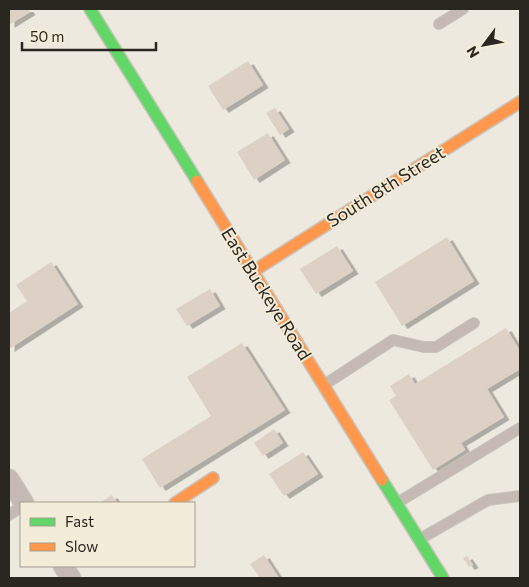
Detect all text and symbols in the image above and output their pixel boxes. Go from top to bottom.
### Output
scale bar [22,20,156,52]
north arrow [459,20,509,70]
text: 50 m [30,27,64,45]
text: N [463,43,483,61]
street label: South 8th Street [322,141,449,231]
street label: East Buckeye Road [217,223,317,364]
legend [20,502,195,567]
text: Fast [65,512,94,530]
text: Slow [65,537,98,555]

